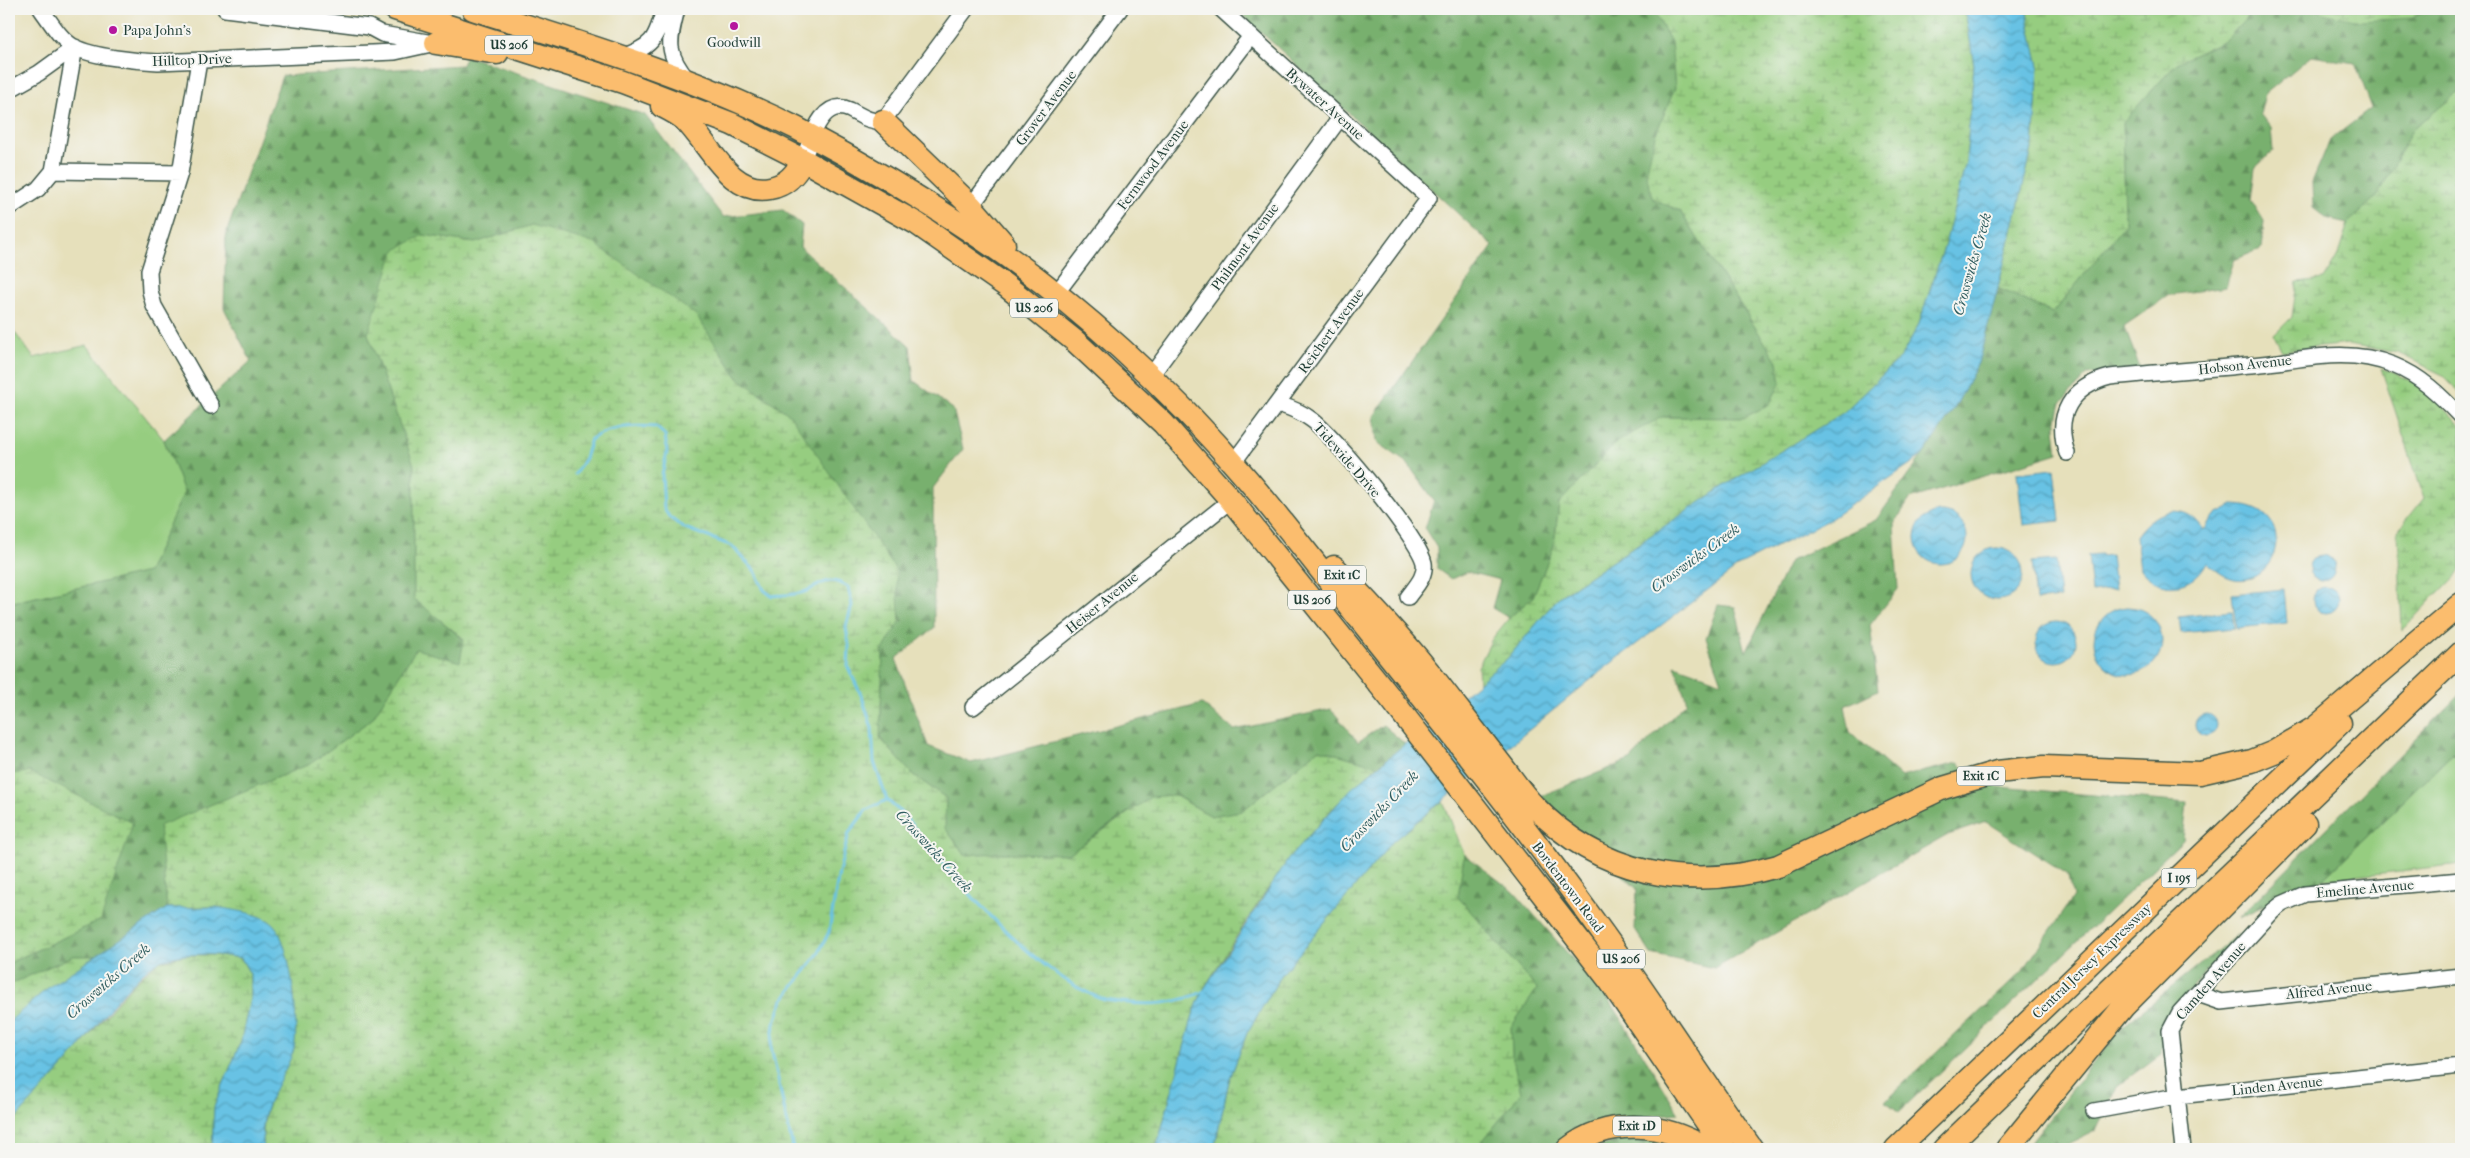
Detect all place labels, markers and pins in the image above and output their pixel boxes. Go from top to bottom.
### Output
marker: Goodwill [728,20,740,32]
place label: Papa John's [123,22,191,39]
marker: Papa John's [107,24,119,36]
place label: Goodwill [707,34,761,51]

